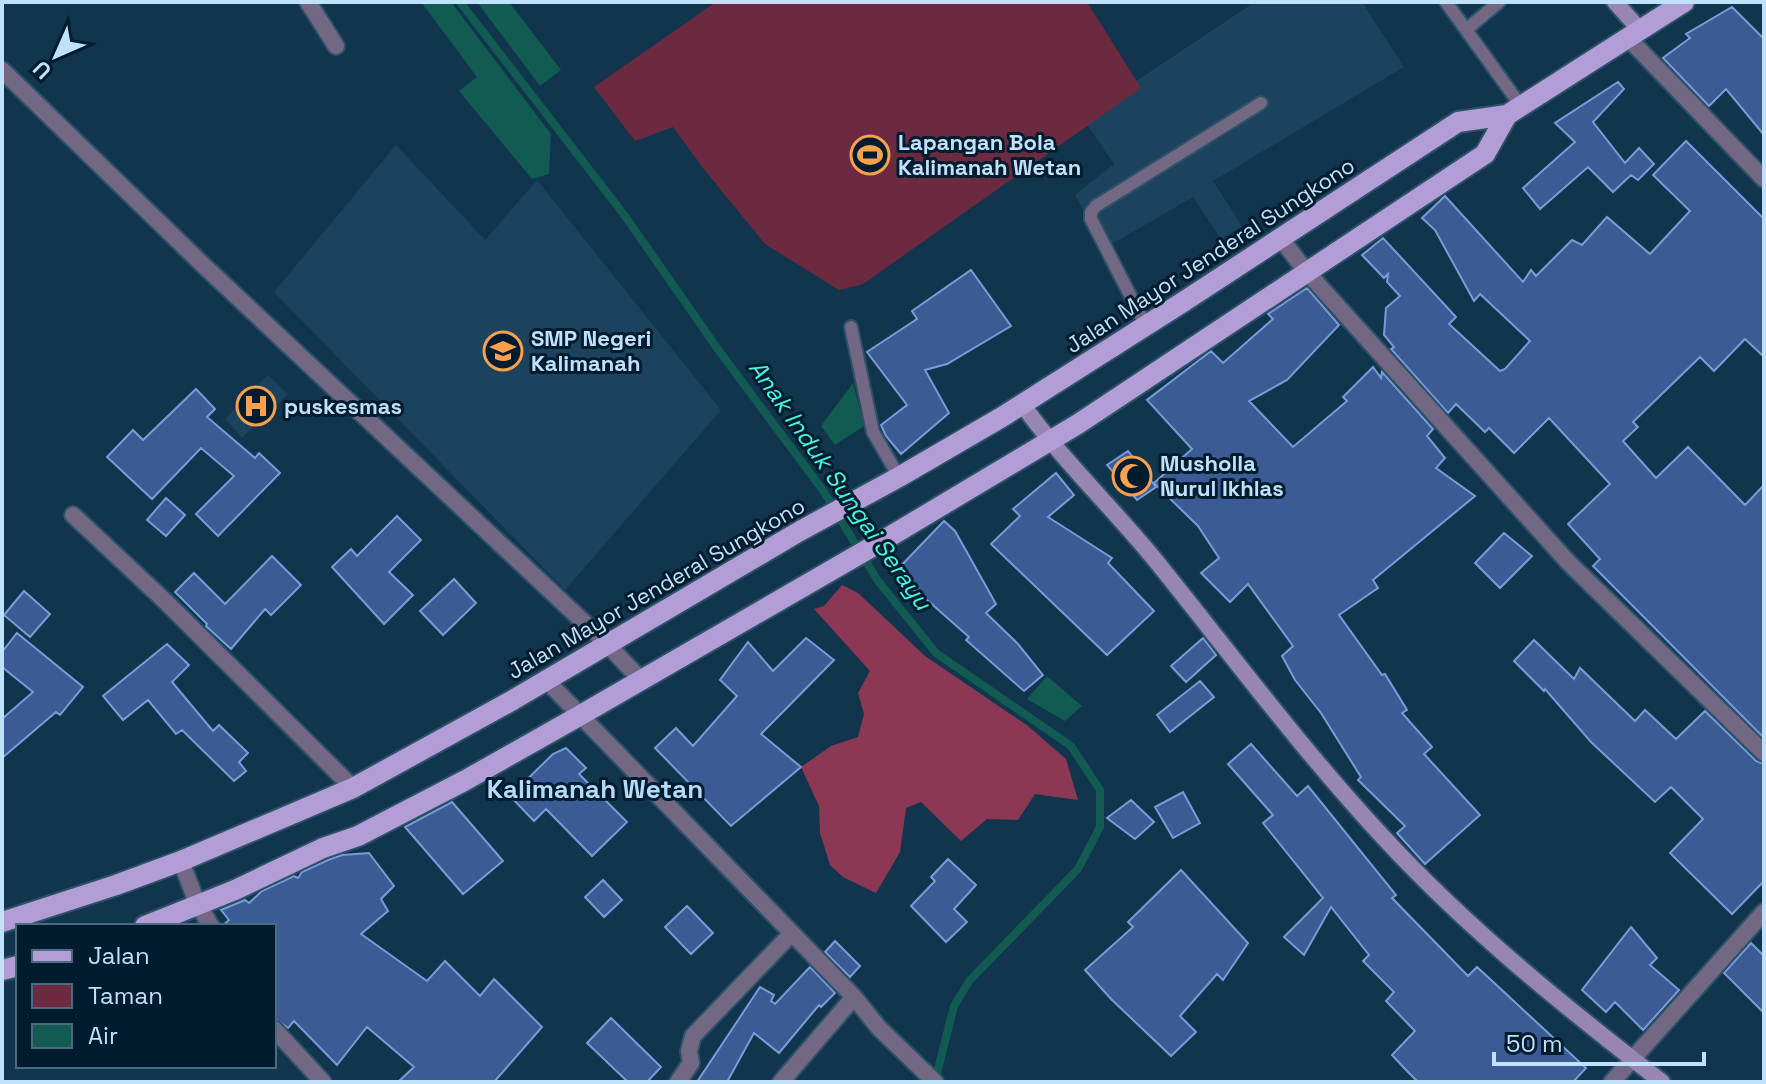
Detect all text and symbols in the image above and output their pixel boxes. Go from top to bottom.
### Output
north arrow [16,16,96,96]
text: U [27,55,57,85]
place label: Lapangan Bola Kalimanah Wetan [898,128,1081,181]
sports icon: Lapangan Bola Kalimanah Wetan [849,134,891,176]
street label: Jalan Mayor Jenderal Sungkono [1060,151,1360,359]
place label: SMP Negeri Kalimanah [531,324,651,377]
school or university icon: SMP Negeri Kalimanah [482,330,524,372]
water label: Anak Induk Sungai Serayu [742,354,939,617]
hospital icon: puskesmas [235,385,277,427]
place label: puskesmas [284,392,402,420]
place label: Musholla Nurul Ikhlas [1160,449,1284,502]
mosque icon: Musholla Nurul Ikhlas [1111,455,1153,497]
street label: Jalan Mayor Jenderal Sungkono [502,491,810,685]
district label: Kalimanah Wetan [487,772,703,806]
legend [16,924,276,1068]
text: Jalan [88,940,150,971]
text: Taman [88,980,163,1011]
scale bar [1494,1016,1704,1066]
text: Air [88,1020,118,1051]
text: 50 m [1506,1028,1563,1059]

